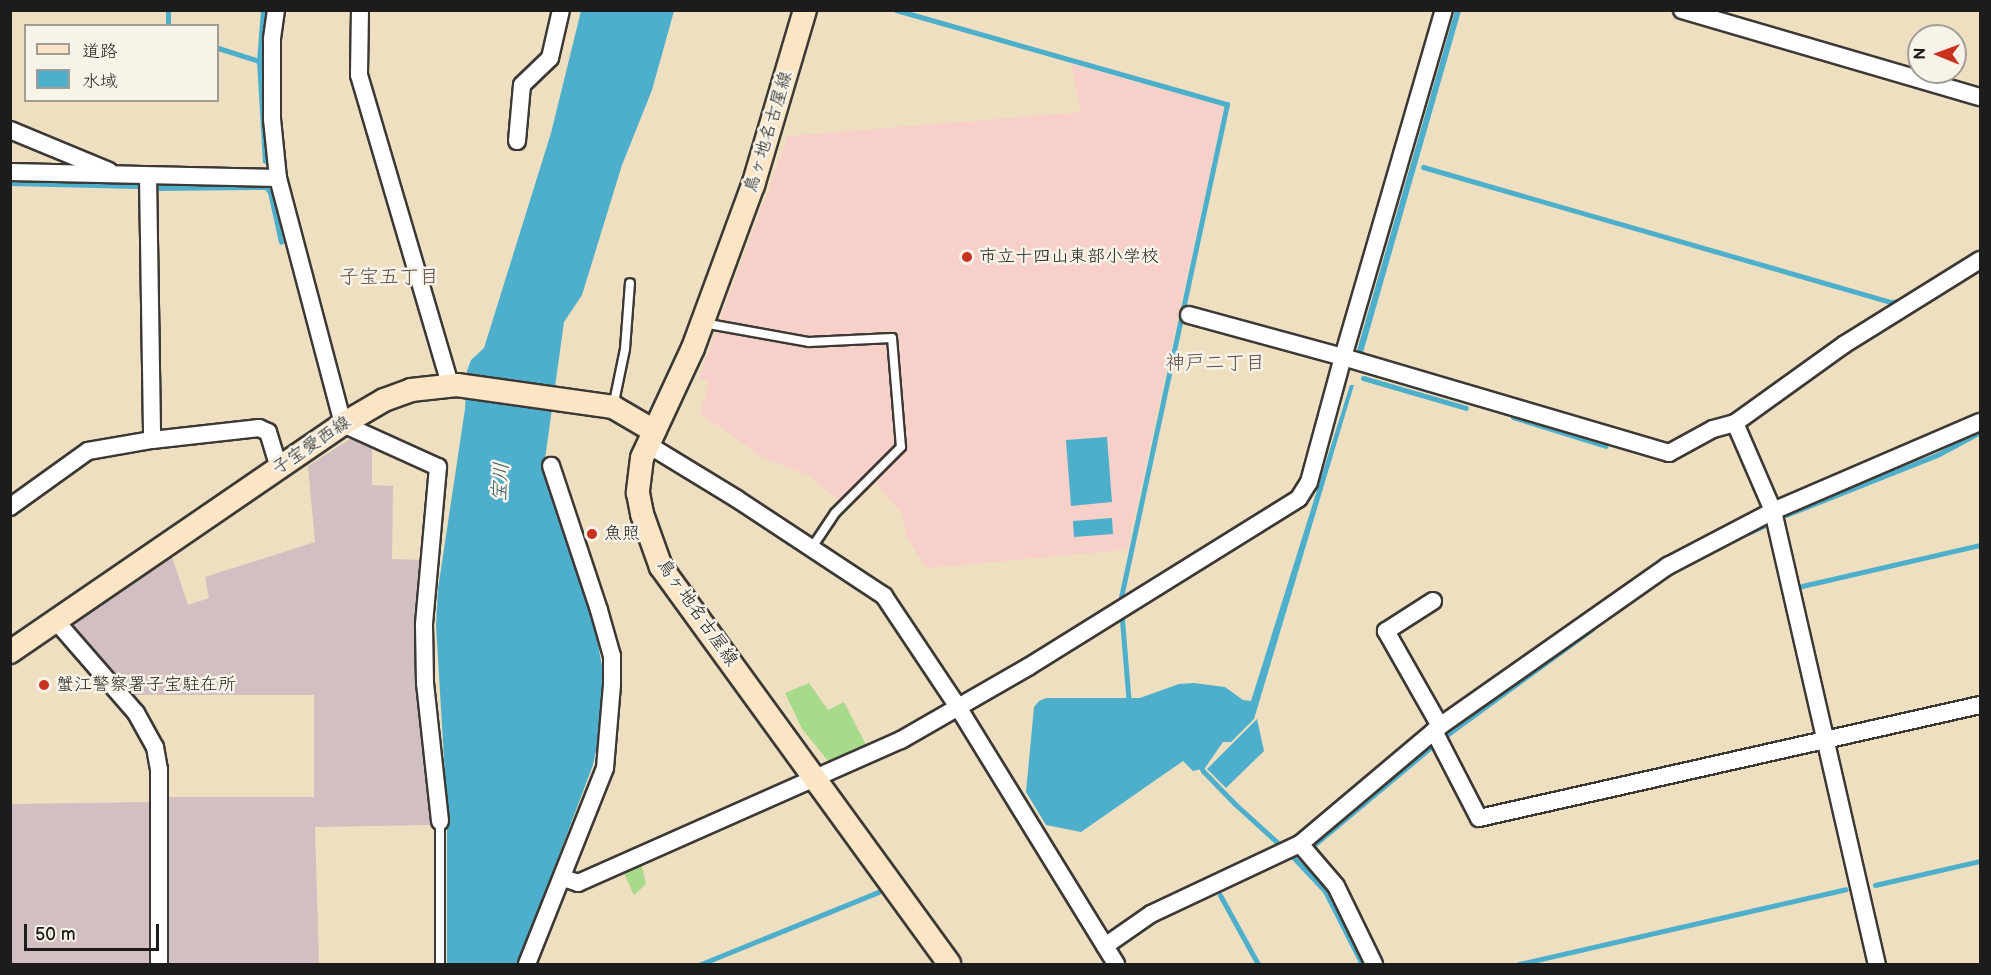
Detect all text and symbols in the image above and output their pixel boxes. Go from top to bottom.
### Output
legend [24,24,219,102]
north arrow [1907,24,1967,84]
text: 道路 [82,41,118,62]
text: N [1911,48,1930,60]
street label: 鳥ヶ地名古屋線 [740,69,798,195]
text: 水域 [82,71,118,92]
place label: 市立十四山東部小学校 [979,246,1159,268]
marker: 市立十四山東部小学校 [960,250,974,264]
district label: 子宝五丁目 [339,265,439,289]
district label: 神戸二丁目 [1165,351,1265,375]
street label: 子宝愛西線 [269,412,355,480]
water label: 宝川 [488,461,514,503]
place label: 魚照 [604,523,640,545]
marker: 魚照 [585,527,599,541]
street label: 鳥ヶ地名古屋線 [652,555,742,671]
place label: 蟹江警察署子宝駐在所 [56,674,236,696]
marker: 蟹江警察署子宝駐在所 [37,678,51,692]
scale bar [27,912,162,950]
text: 50 m [35,924,76,945]

